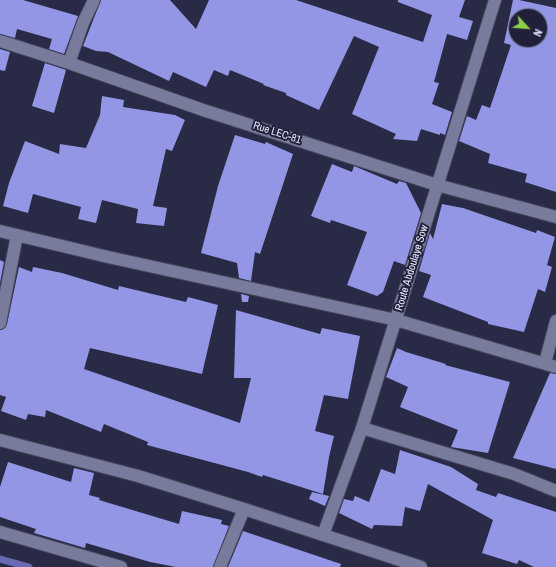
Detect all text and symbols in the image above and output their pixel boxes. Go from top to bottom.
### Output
north arrow [508,8,548,48]
text: N [530,27,546,39]
street label: Rue LEC-81 [251,119,303,147]
street label: Route Abdoulaye Sow [393,223,431,313]

